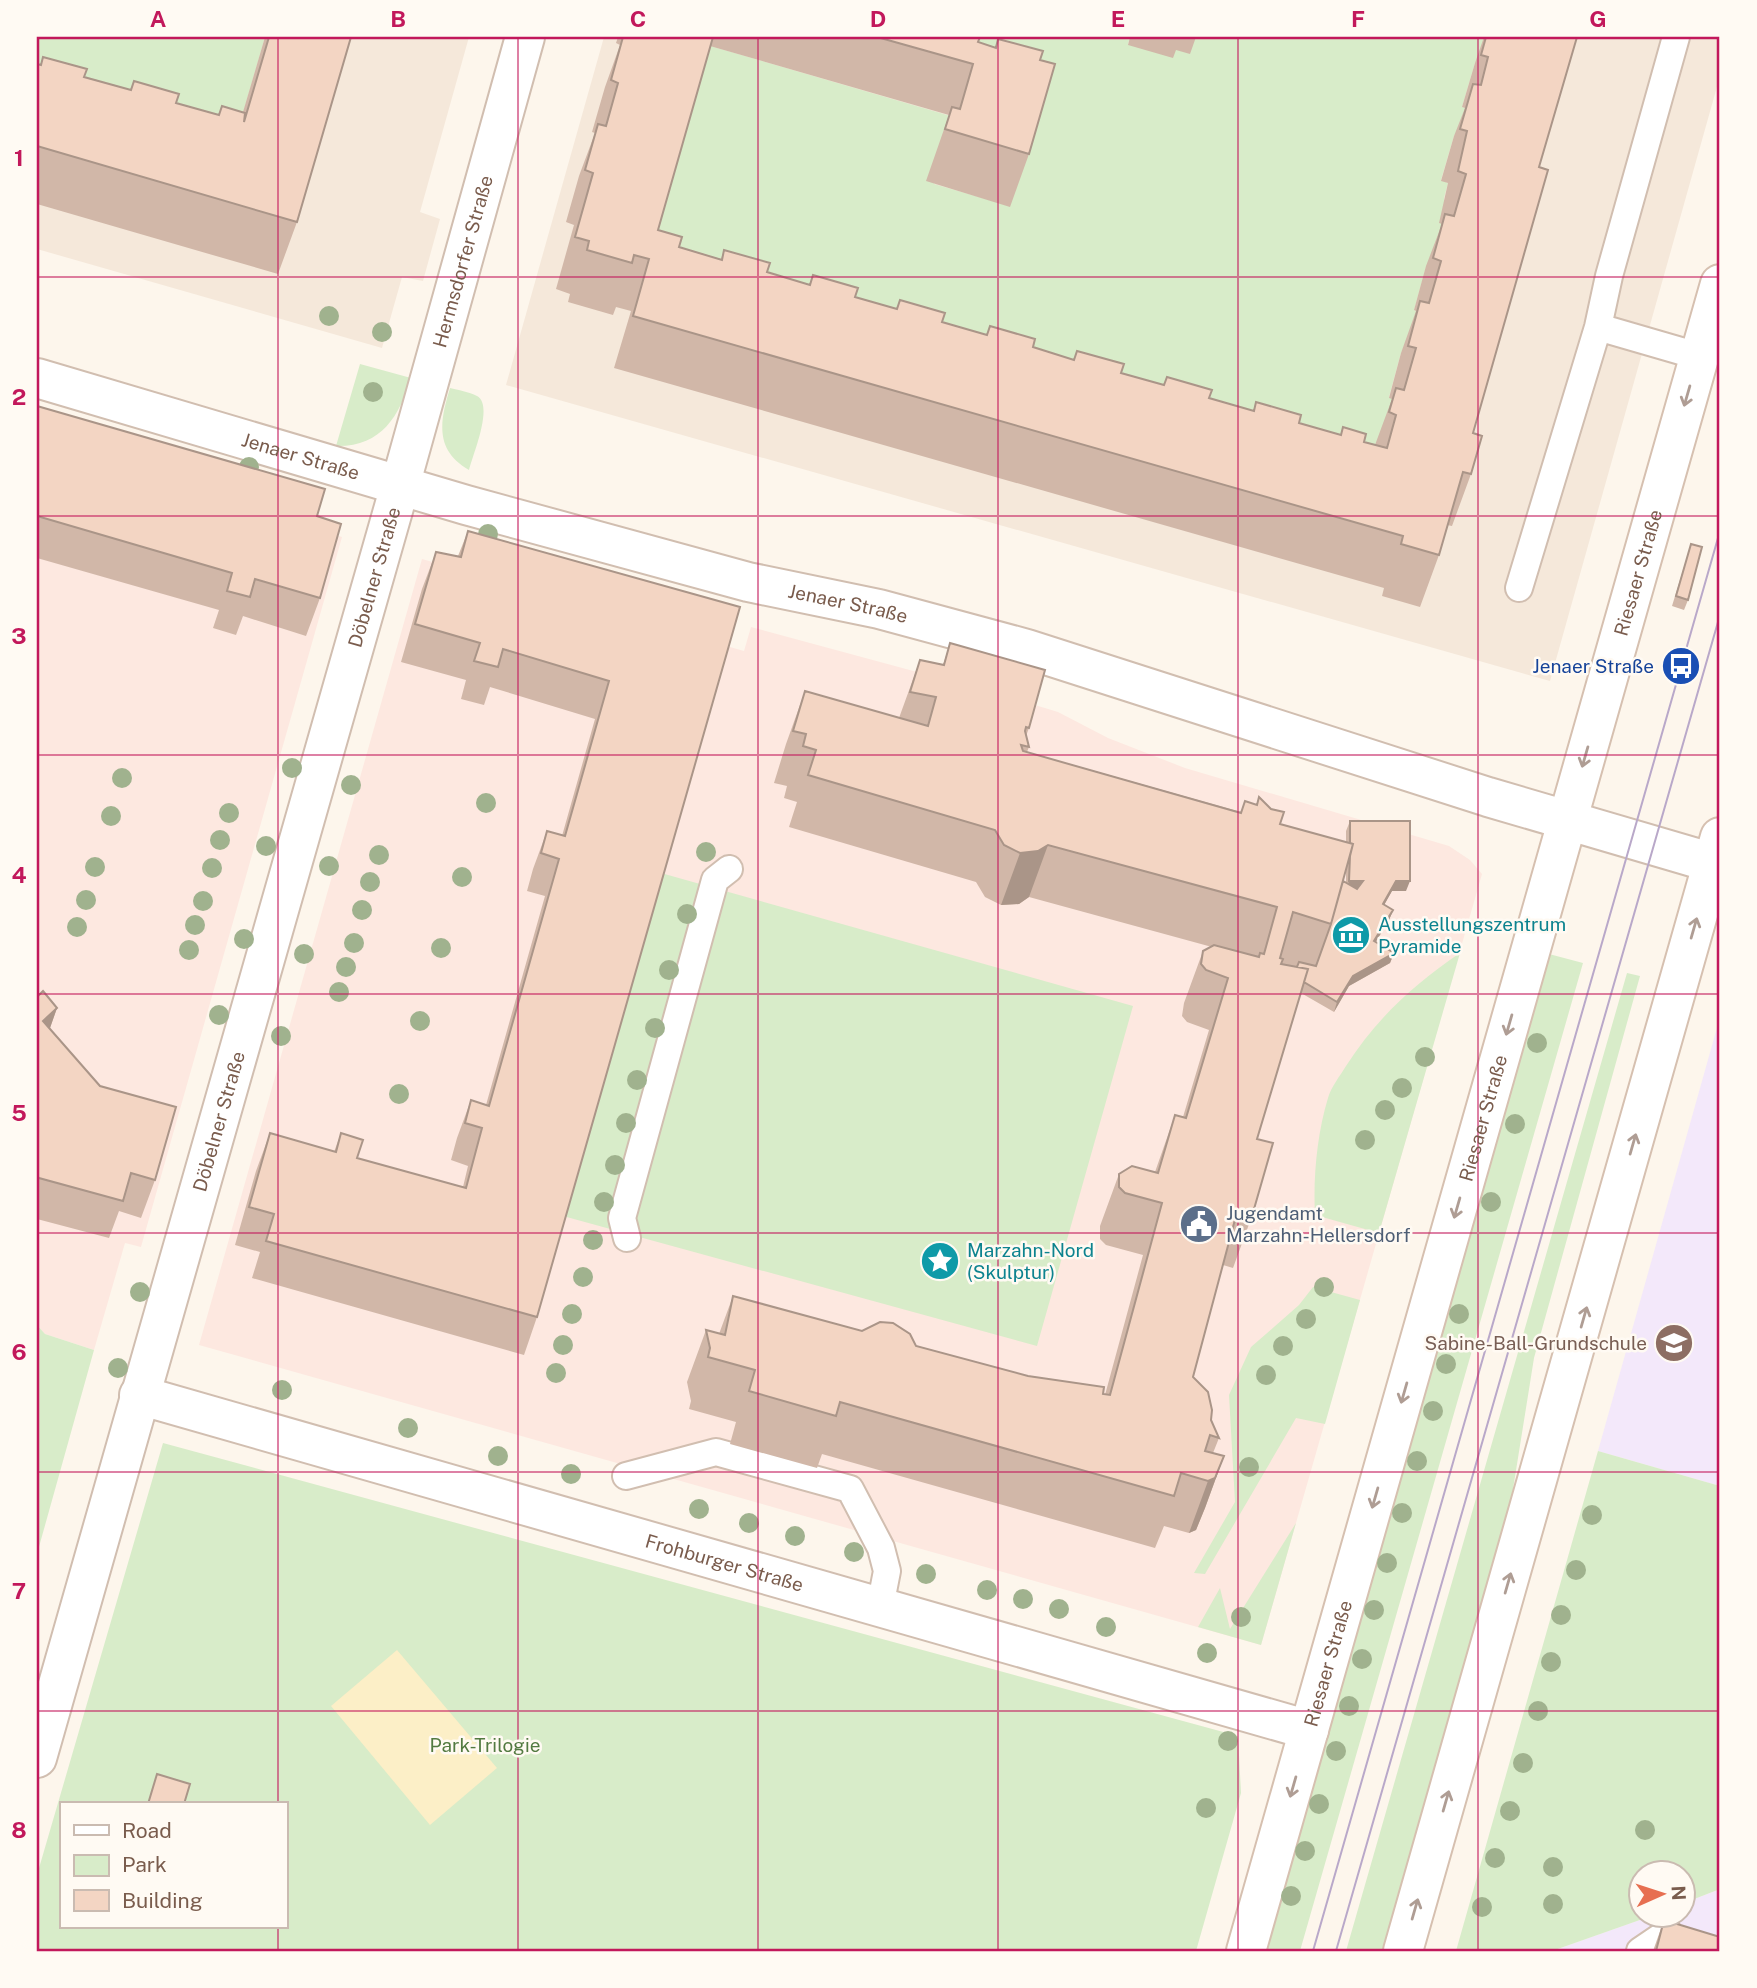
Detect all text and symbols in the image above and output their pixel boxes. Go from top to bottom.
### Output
text: A [150,5,167,32]
text: B [390,5,406,32]
text: C [630,5,646,32]
text: D [870,5,886,32]
text: E [1111,5,1125,32]
text: F [1351,5,1365,32]
text: G [1589,5,1607,32]
text: 1 [14,144,24,171]
street label: Hermsdorfer Straße [428,173,497,350]
text: 2 [12,383,26,410]
one-way arrow [1680,385,1693,407]
street label: Jenaer Straße [239,428,362,484]
street label: Döbelner Straße [344,504,404,650]
street label: Riesaer Straße [1610,507,1666,638]
street label: Jenaer Straße [786,580,910,627]
text: 3 [11,622,27,649]
bus stop icon: Jenaer Straße [1660,645,1702,687]
place label: Jenaer Straße [1532,655,1654,677]
one-way arrow [1577,746,1590,768]
text: 4 [11,861,27,888]
place label: Ausstellungszentrum Pyramide [1378,913,1566,957]
museum icon: Ausstellungszentrum Pyramide [1330,914,1372,956]
one-way arrow [1688,918,1701,940]
one-way arrow [1502,1013,1515,1035]
street label: Döbelner Straße [188,1049,249,1194]
street label: Riesaer Straße [1454,1052,1511,1184]
text: 5 [11,1099,27,1126]
one-way arrow [1627,1134,1640,1156]
one-way arrow [1450,1196,1463,1218]
place label: Jugendamt Marzahn-Hellersdorf [1226,1202,1411,1246]
public building icon: Jugendamt Marzahn-Hellersdorf [1178,1203,1220,1245]
place label: Marzahn-Nord (Skulptur) [967,1239,1094,1283]
place icon: Marzahn-Nord (Skulptur) [919,1240,961,1282]
one-way arrow [1578,1306,1591,1328]
school or university icon: Sabine-Ball-Grundschule [1653,1322,1695,1364]
place label: Sabine-Ball-Grundschule [1425,1332,1647,1354]
text: 6 [11,1338,27,1365]
one-way arrow [1397,1382,1410,1404]
one-way arrow [1367,1487,1380,1509]
street label: Frohburger Straße [643,1530,806,1596]
one-way arrow [1503,1572,1516,1594]
text: 7 [12,1577,26,1604]
street label: Riesaer Straße [1299,1598,1356,1729]
park label: Park-Trilogie [430,1734,540,1756]
one-way arrow [1285,1776,1298,1798]
one-way arrow [1440,1791,1453,1813]
legend [60,1802,287,1928]
text: 8 [11,1816,27,1843]
text: Road [122,1818,172,1843]
text: Park [122,1852,167,1877]
north arrow [1628,1858,1698,1928]
text: N [1668,1885,1690,1901]
text: Building [122,1888,203,1913]
one-way arrow [1410,1898,1423,1920]

